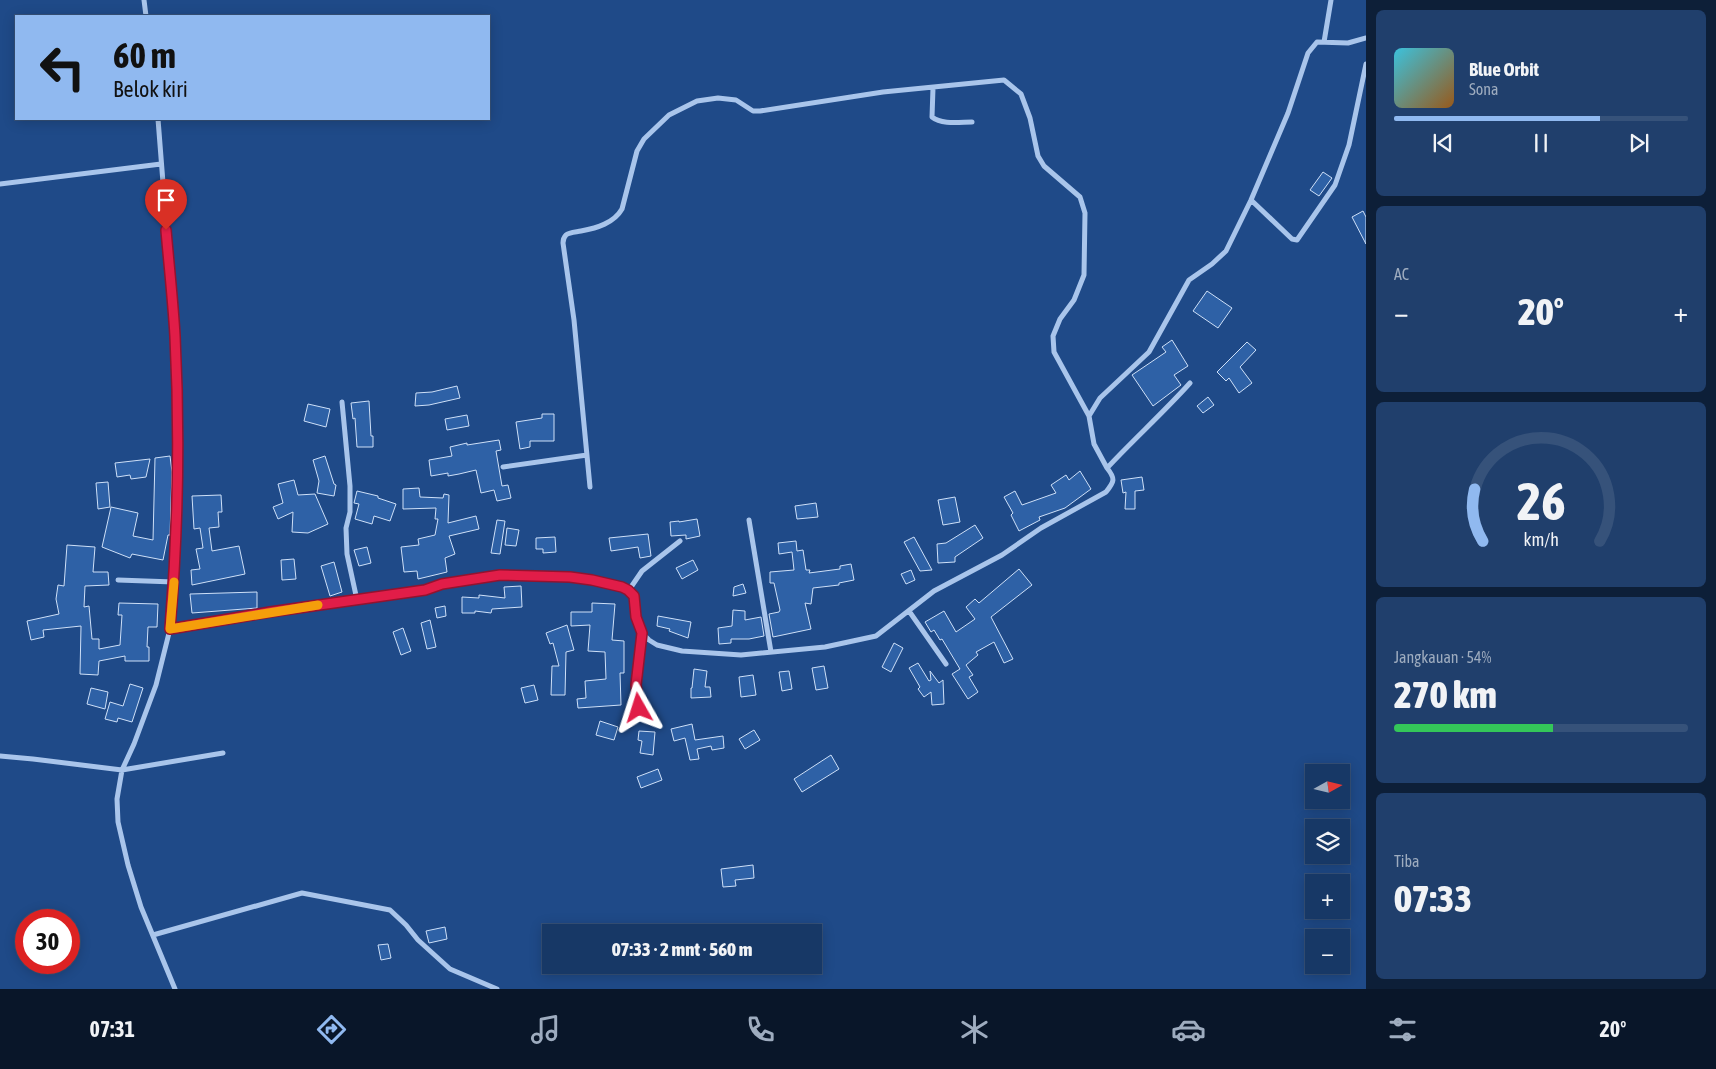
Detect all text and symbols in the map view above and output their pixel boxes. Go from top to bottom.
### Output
icon: left [30,35,95,100]
text: 60 m [113,35,176,75]
text: Blue Orbit [1469,58,1539,80]
text: Belok kiri [113,76,188,102]
text: Sona [1469,80,1498,98]
icon: previous [1429,129,1457,157]
icon: pause [1527,129,1555,157]
icon: next [1625,129,1653,157]
pin [145,179,187,230]
icon: arrive [152,186,180,214]
text: AC [1394,265,1409,283]
text: 20° [1518,290,1564,333]
text: − [1394,296,1409,328]
text: + [1673,296,1688,328]
text: 26 [1517,471,1565,531]
text: km/h [1523,529,1559,550]
text: Jangkauan · 54% [1394,648,1491,666]
text: 270 km [1394,673,1497,716]
position arrow [612,681,664,733]
north arrow [1305,764,1350,809]
map controls [1305,764,1350,974]
button: layers [1305,819,1350,864]
text: Tiba [1394,852,1419,870]
button: + [1305,874,1350,919]
text: 07:33 [1394,877,1472,920]
speed limit sign: 30 [15,909,80,974]
button: − [1305,929,1350,974]
text: 07:33 · 2 mnt · 560 m [612,938,752,960]
icon: directions [314,1012,349,1047]
icon: music [528,1012,563,1047]
icon: phone [743,1012,778,1047]
icon: climate [957,1012,992,1047]
icon: car [1171,1012,1206,1047]
icon: filters [1385,1012,1420,1047]
text: 07:31 [90,1016,135,1042]
text: 20° [1600,1016,1626,1042]

